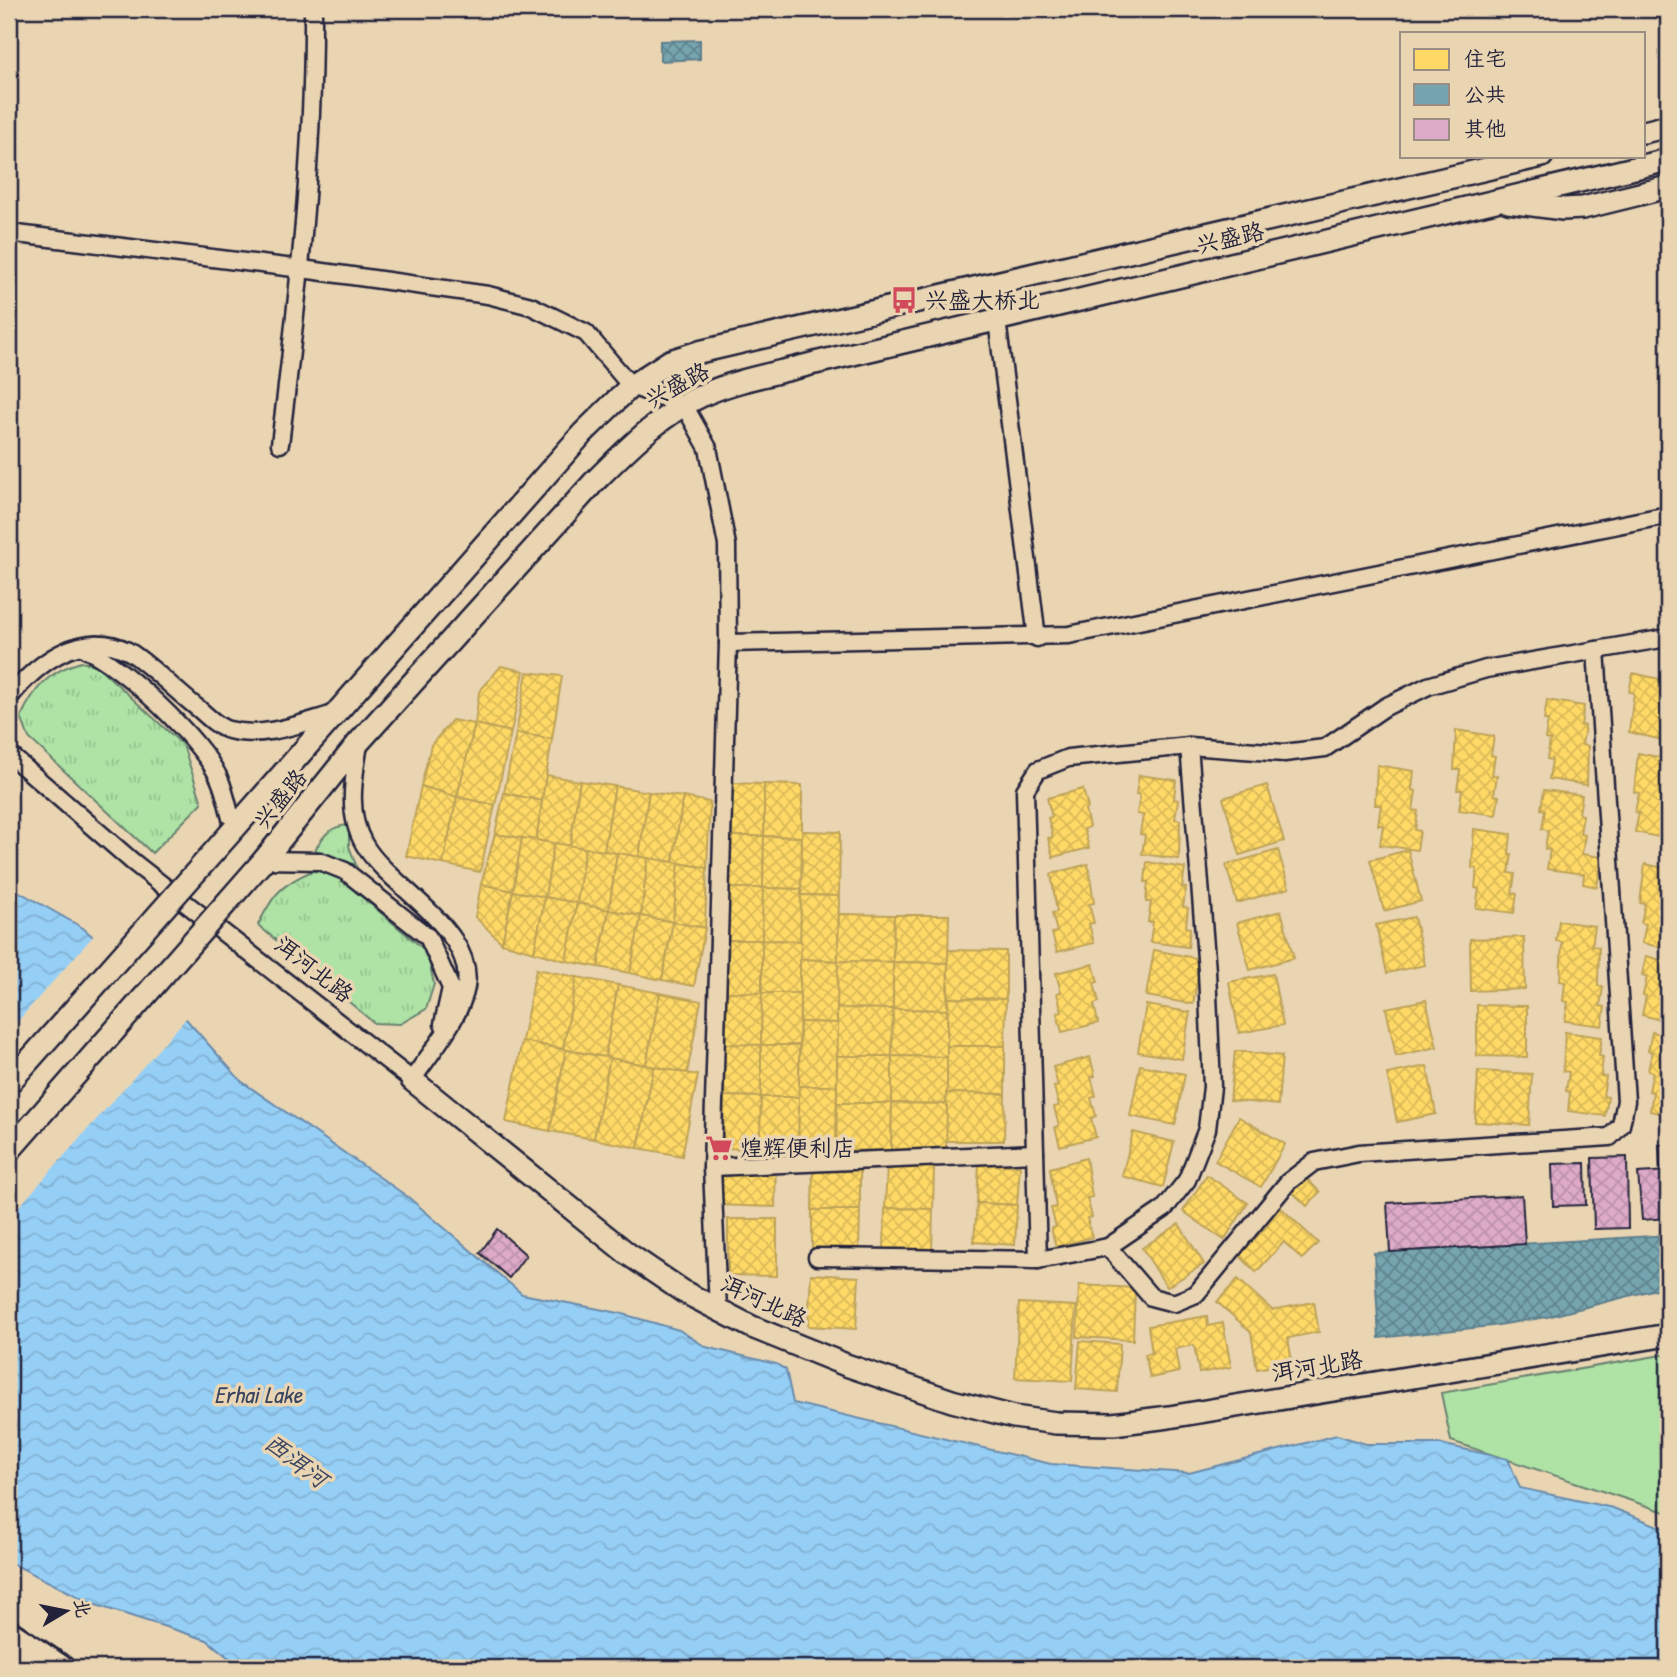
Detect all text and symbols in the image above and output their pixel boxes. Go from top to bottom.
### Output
legend [1400,32,1646,158]
text: 住宅 [1464,44,1506,73]
text: 公共 [1464,80,1506,109]
text: 其他 [1464,114,1506,143]
street label: 兴盛路 [1193,215,1267,260]
place label: 兴盛大桥北 [925,284,1040,315]
bus stop icon: 兴盛大桥北 [889,285,919,315]
street label: 兴盛路 [639,354,714,415]
street label: 兴盛路 [246,762,313,835]
street label: 洱河北路 [269,928,360,1009]
place label: 煌辉便利店 [740,1132,855,1163]
supermarket icon: 煌辉便利店 [704,1133,734,1163]
street label: 洱河北路 [716,1267,812,1334]
street label: 洱河北路 [1269,1343,1365,1388]
water label: Erhai Lake [214,1378,303,1410]
water label: 西洱河 [258,1426,338,1497]
north arrow [32,1576,102,1646]
text: 北 [68,1596,97,1620]

